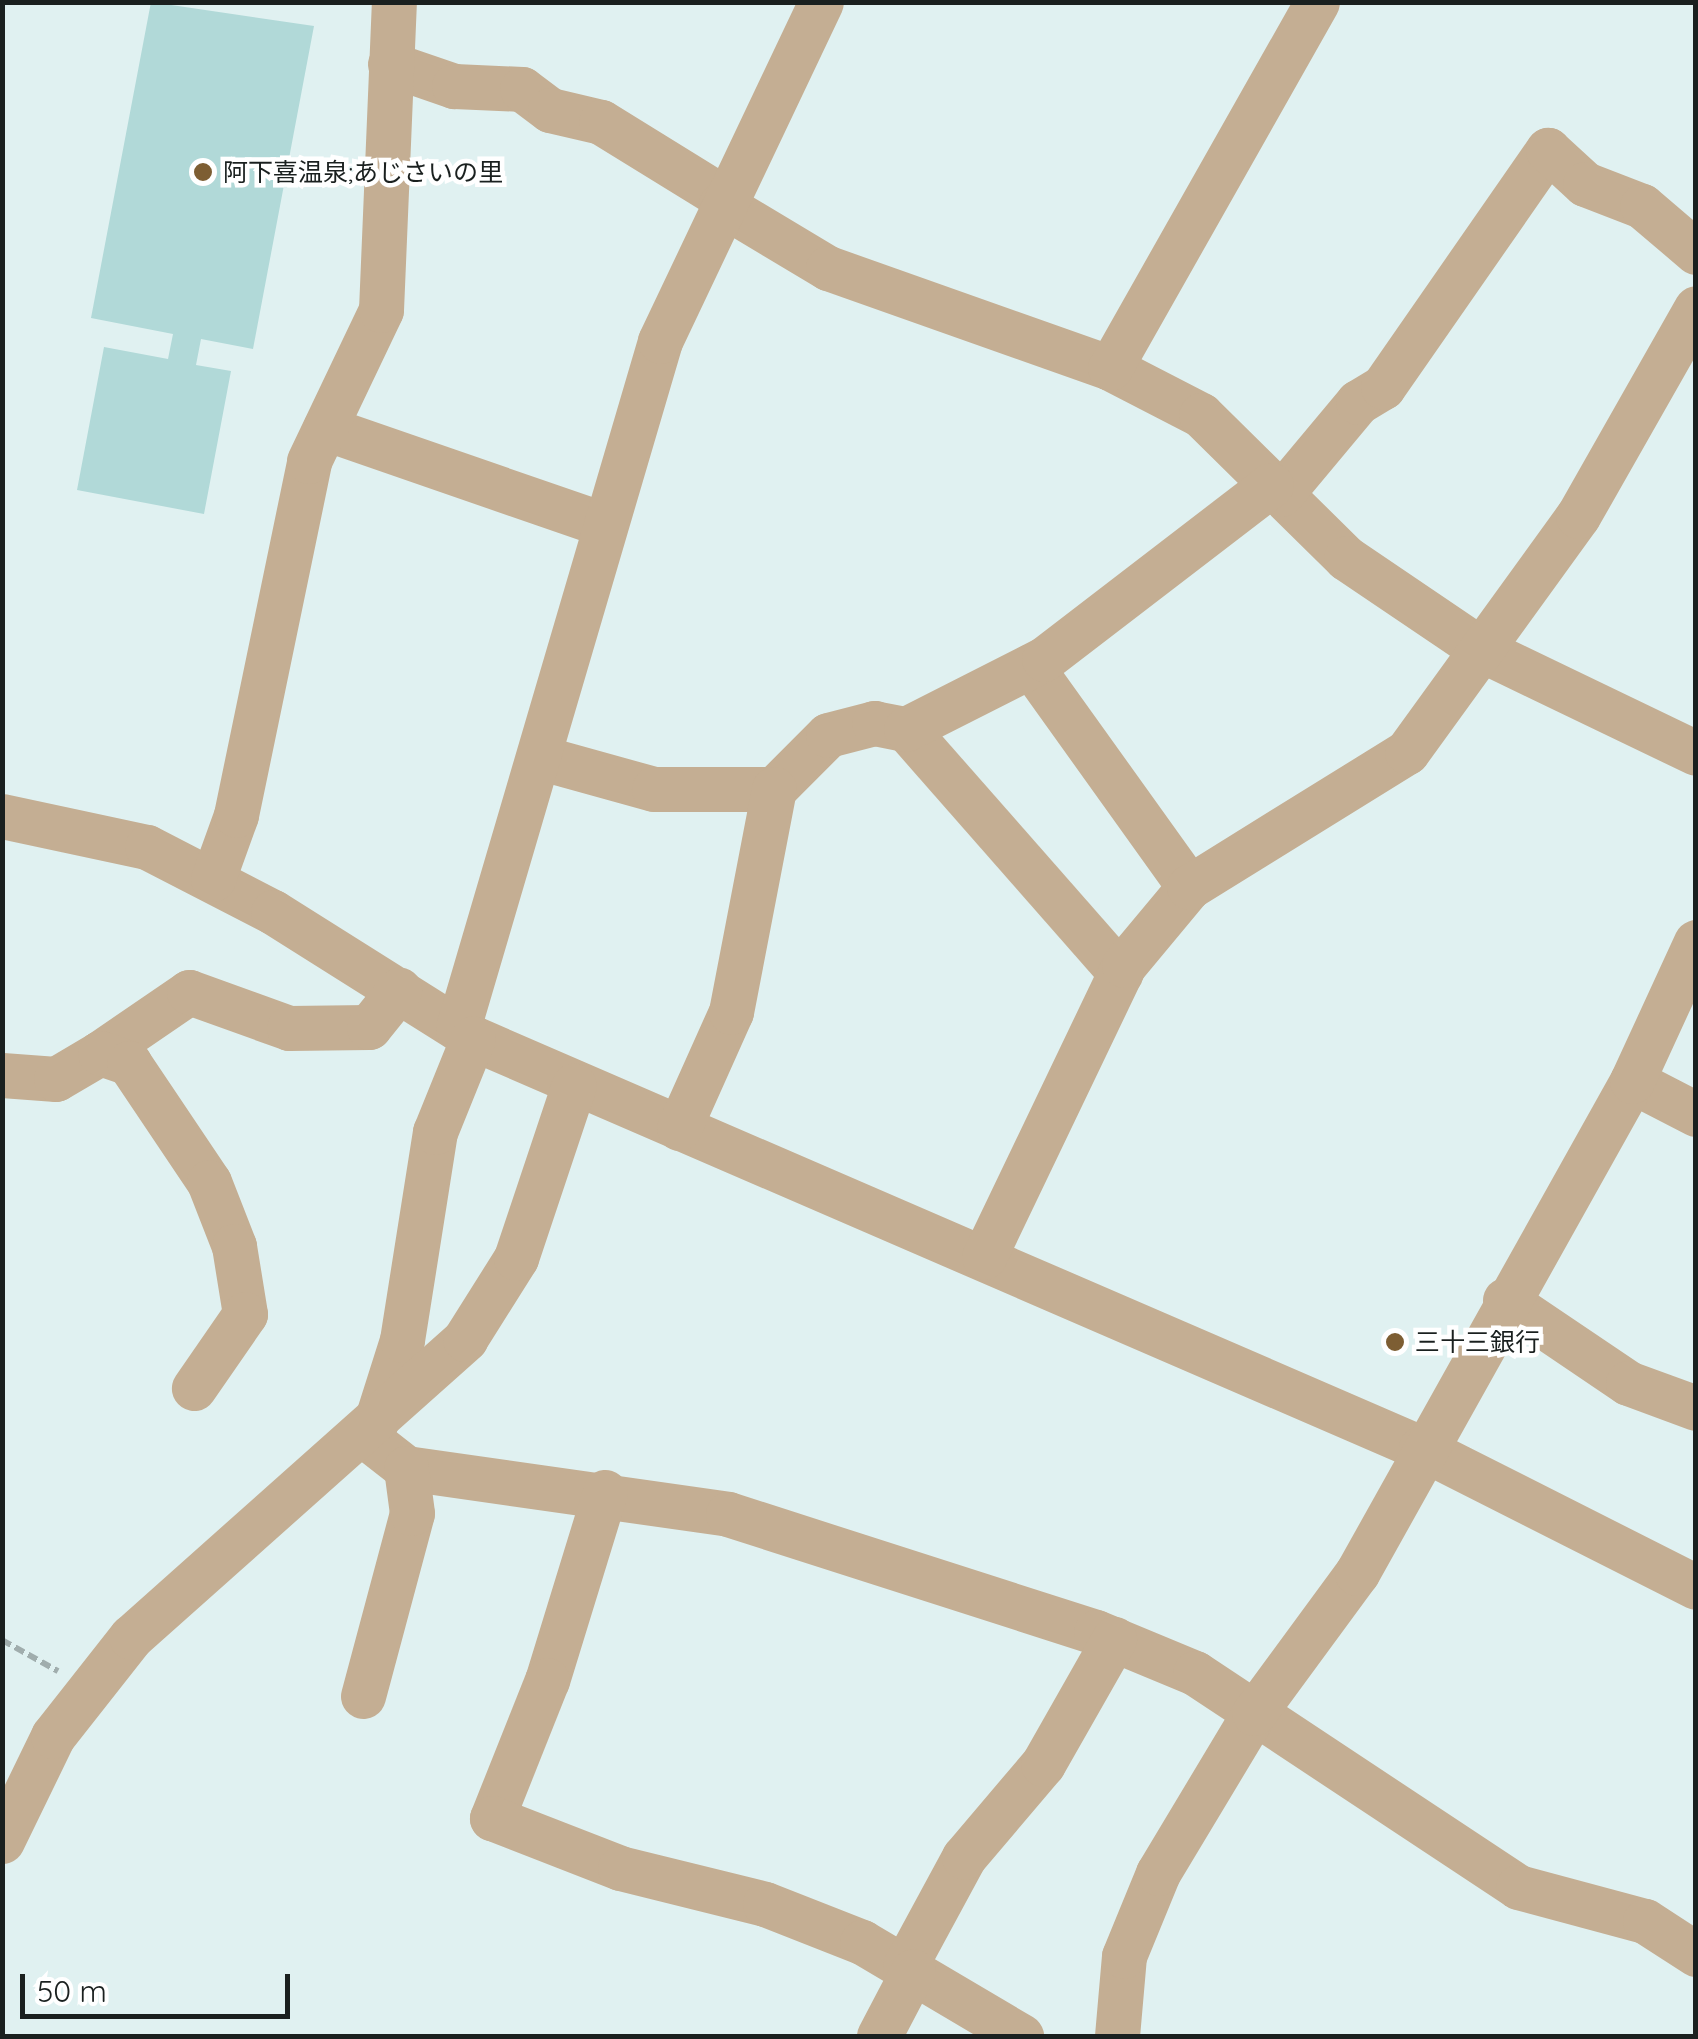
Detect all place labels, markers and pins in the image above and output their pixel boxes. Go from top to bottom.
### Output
place label: 阿下喜温泉;あじさいの里 [223,157,503,187]
marker: 阿下喜温泉;あじさいの里 [192,161,214,183]
place label: 三十三銀行 [1415,1327,1540,1357]
marker: 三十三銀行 [1384,1331,1406,1353]

